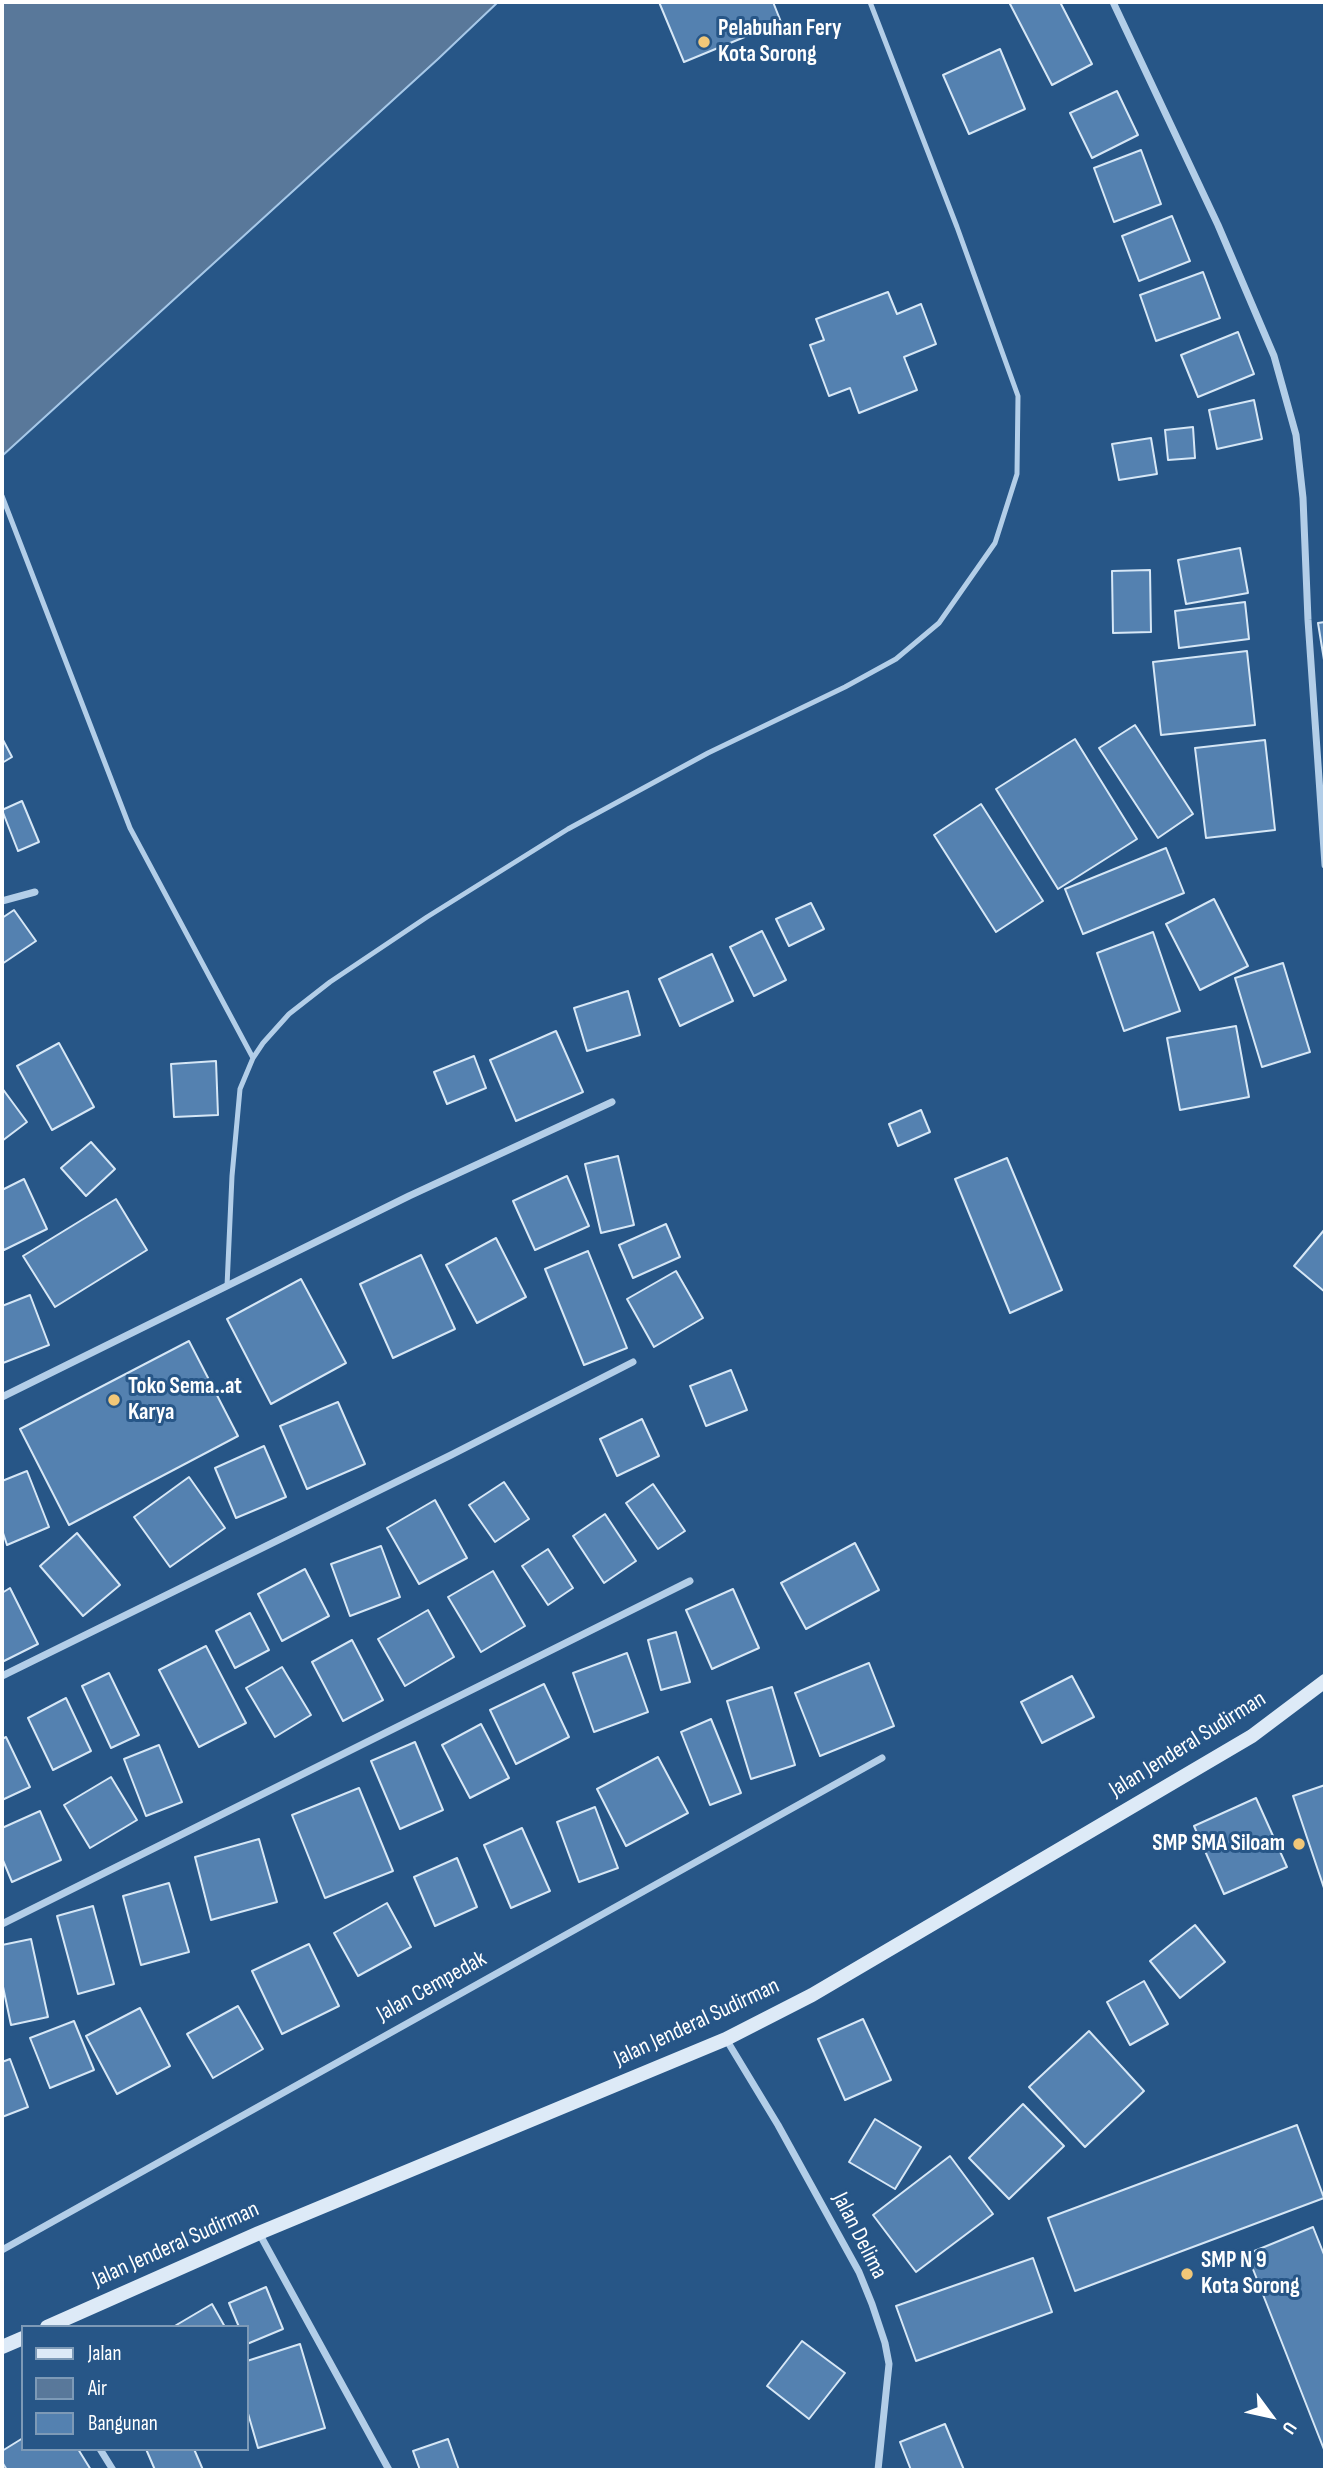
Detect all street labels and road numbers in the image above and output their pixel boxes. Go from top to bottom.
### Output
street label: Jalan Jenderal Sudirman [1105,1686,1271,1804]
street label: Jalan Cempedak [372,1946,492,2028]
street label: Jalan Jenderal Sudirman [610,1973,784,2073]
street label: Jalan Delima [825,2188,893,2284]
street label: Jalan Jenderal Sudirman [89,2196,263,2294]

